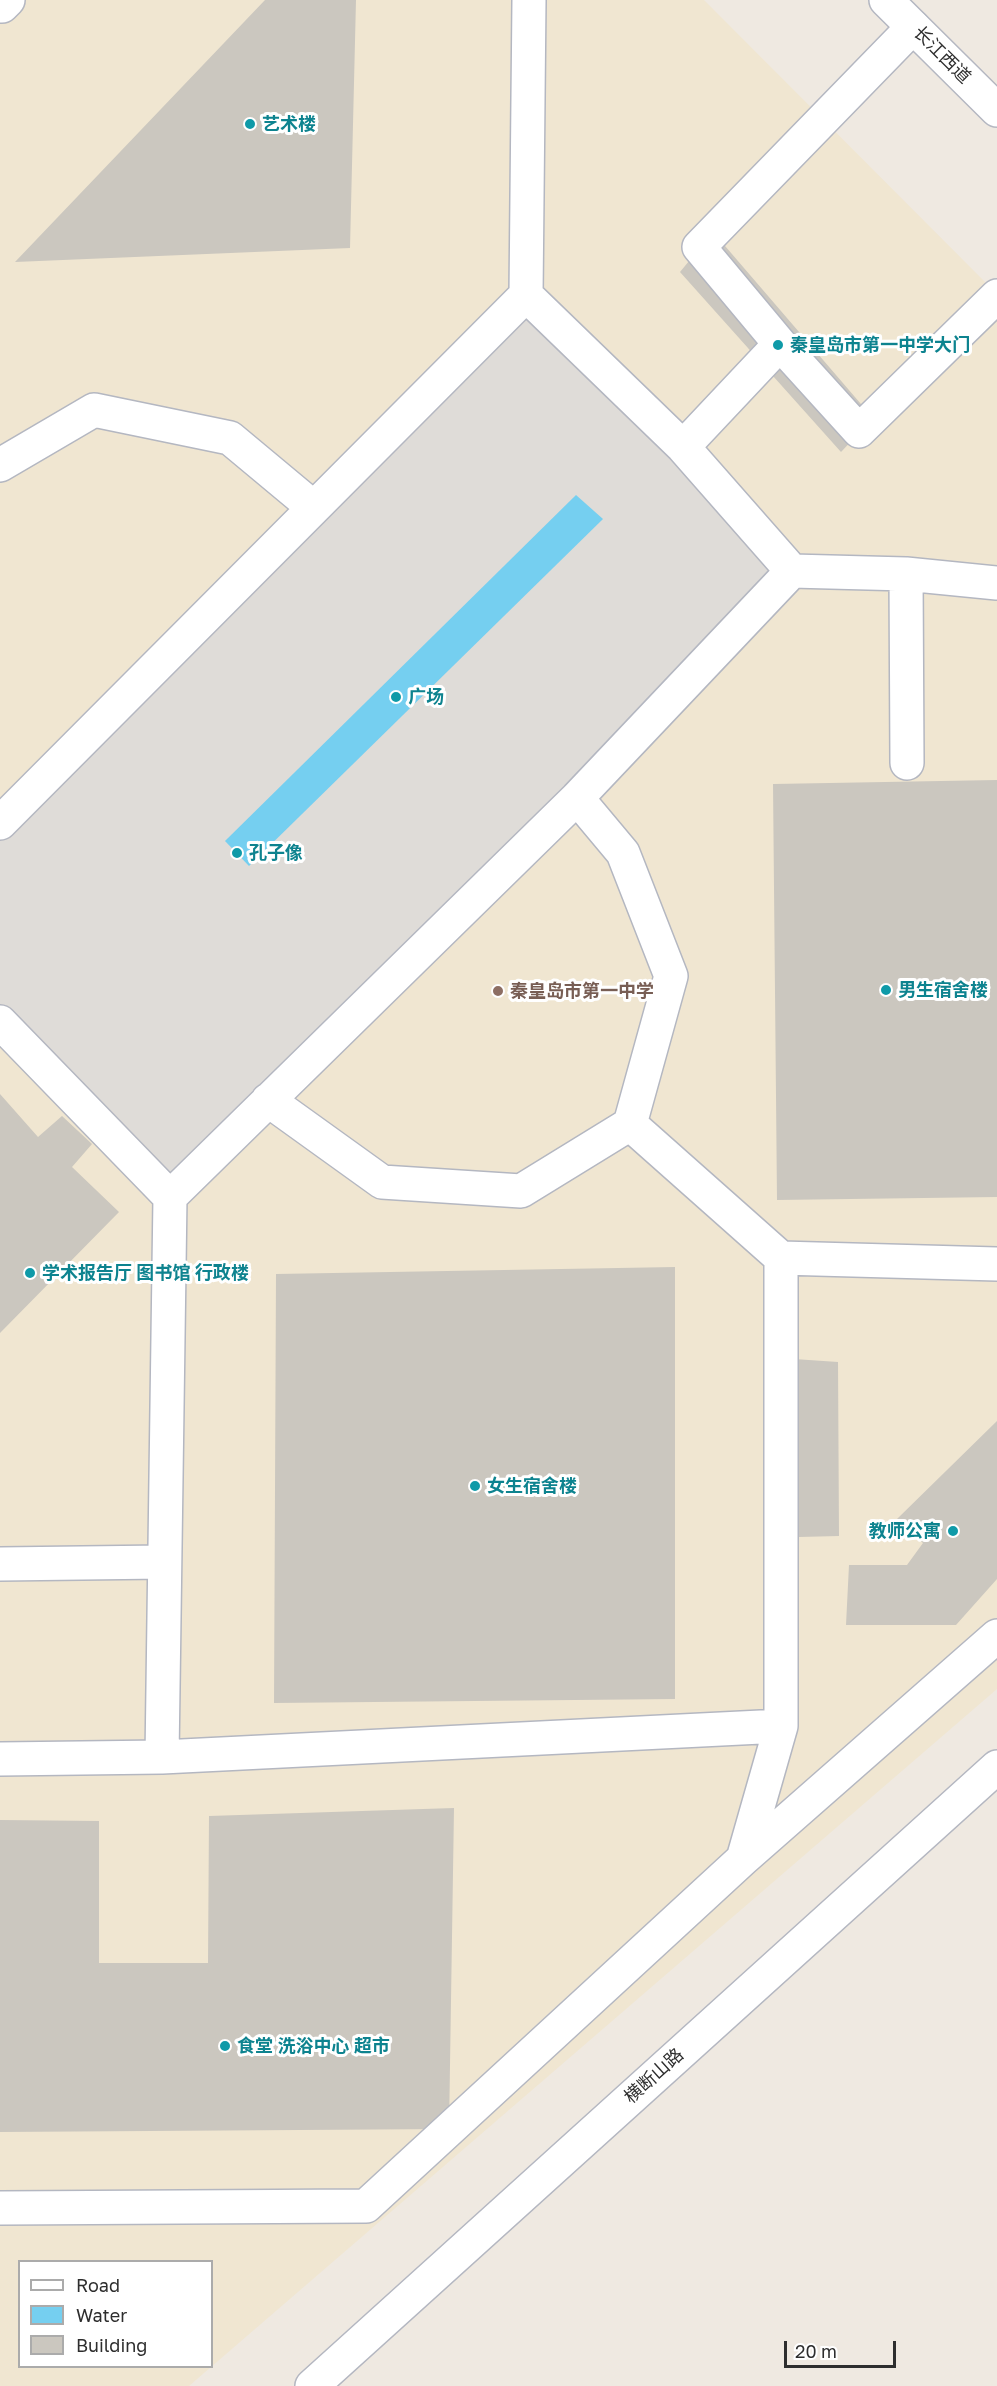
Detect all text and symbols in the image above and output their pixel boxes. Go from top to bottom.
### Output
street label: 长江西道 [909,22,975,88]
place label: 艺术楼 [262,113,316,135]
marker: 艺术楼 [243,117,257,131]
place label: 秦皇岛市第一中学大门 [790,334,970,356]
marker: 秦皇岛市第一中学大门 [771,338,785,352]
place label: 广场 [408,686,444,708]
marker: 广场 [389,690,403,704]
place label: 孔子像 [249,842,303,864]
marker: 孔子像 [230,846,244,860]
place label: 男生宿舍楼 [898,979,988,1001]
place label: 秦皇岛市第一中学 [510,980,654,1002]
marker: 男生宿舍楼 [879,983,893,997]
marker: 秦皇岛市第一中学 [491,984,505,998]
place label: 学术报告厅 图书馆 行政楼 [42,1262,249,1284]
marker: 学术报告厅 图书馆 行政楼 [23,1266,37,1280]
place label: 女生宿舍楼 [487,1475,577,1497]
marker: 女生宿舍楼 [468,1479,482,1493]
place label: 教师公寓 [869,1520,941,1542]
marker: 教师公寓 [946,1524,960,1538]
place label: 食堂 洗浴中心 超市 [237,2035,390,2057]
marker: 食堂 洗浴中心 超市 [218,2039,232,2053]
street label: 横断山路 [620,2044,688,2108]
legend [18,2260,213,2368]
text: Road [76,2274,120,2296]
text: Water [76,2304,127,2326]
scale bar [787,2329,900,2367]
text: Building [76,2334,147,2356]
text: 20 m [795,2340,837,2362]

